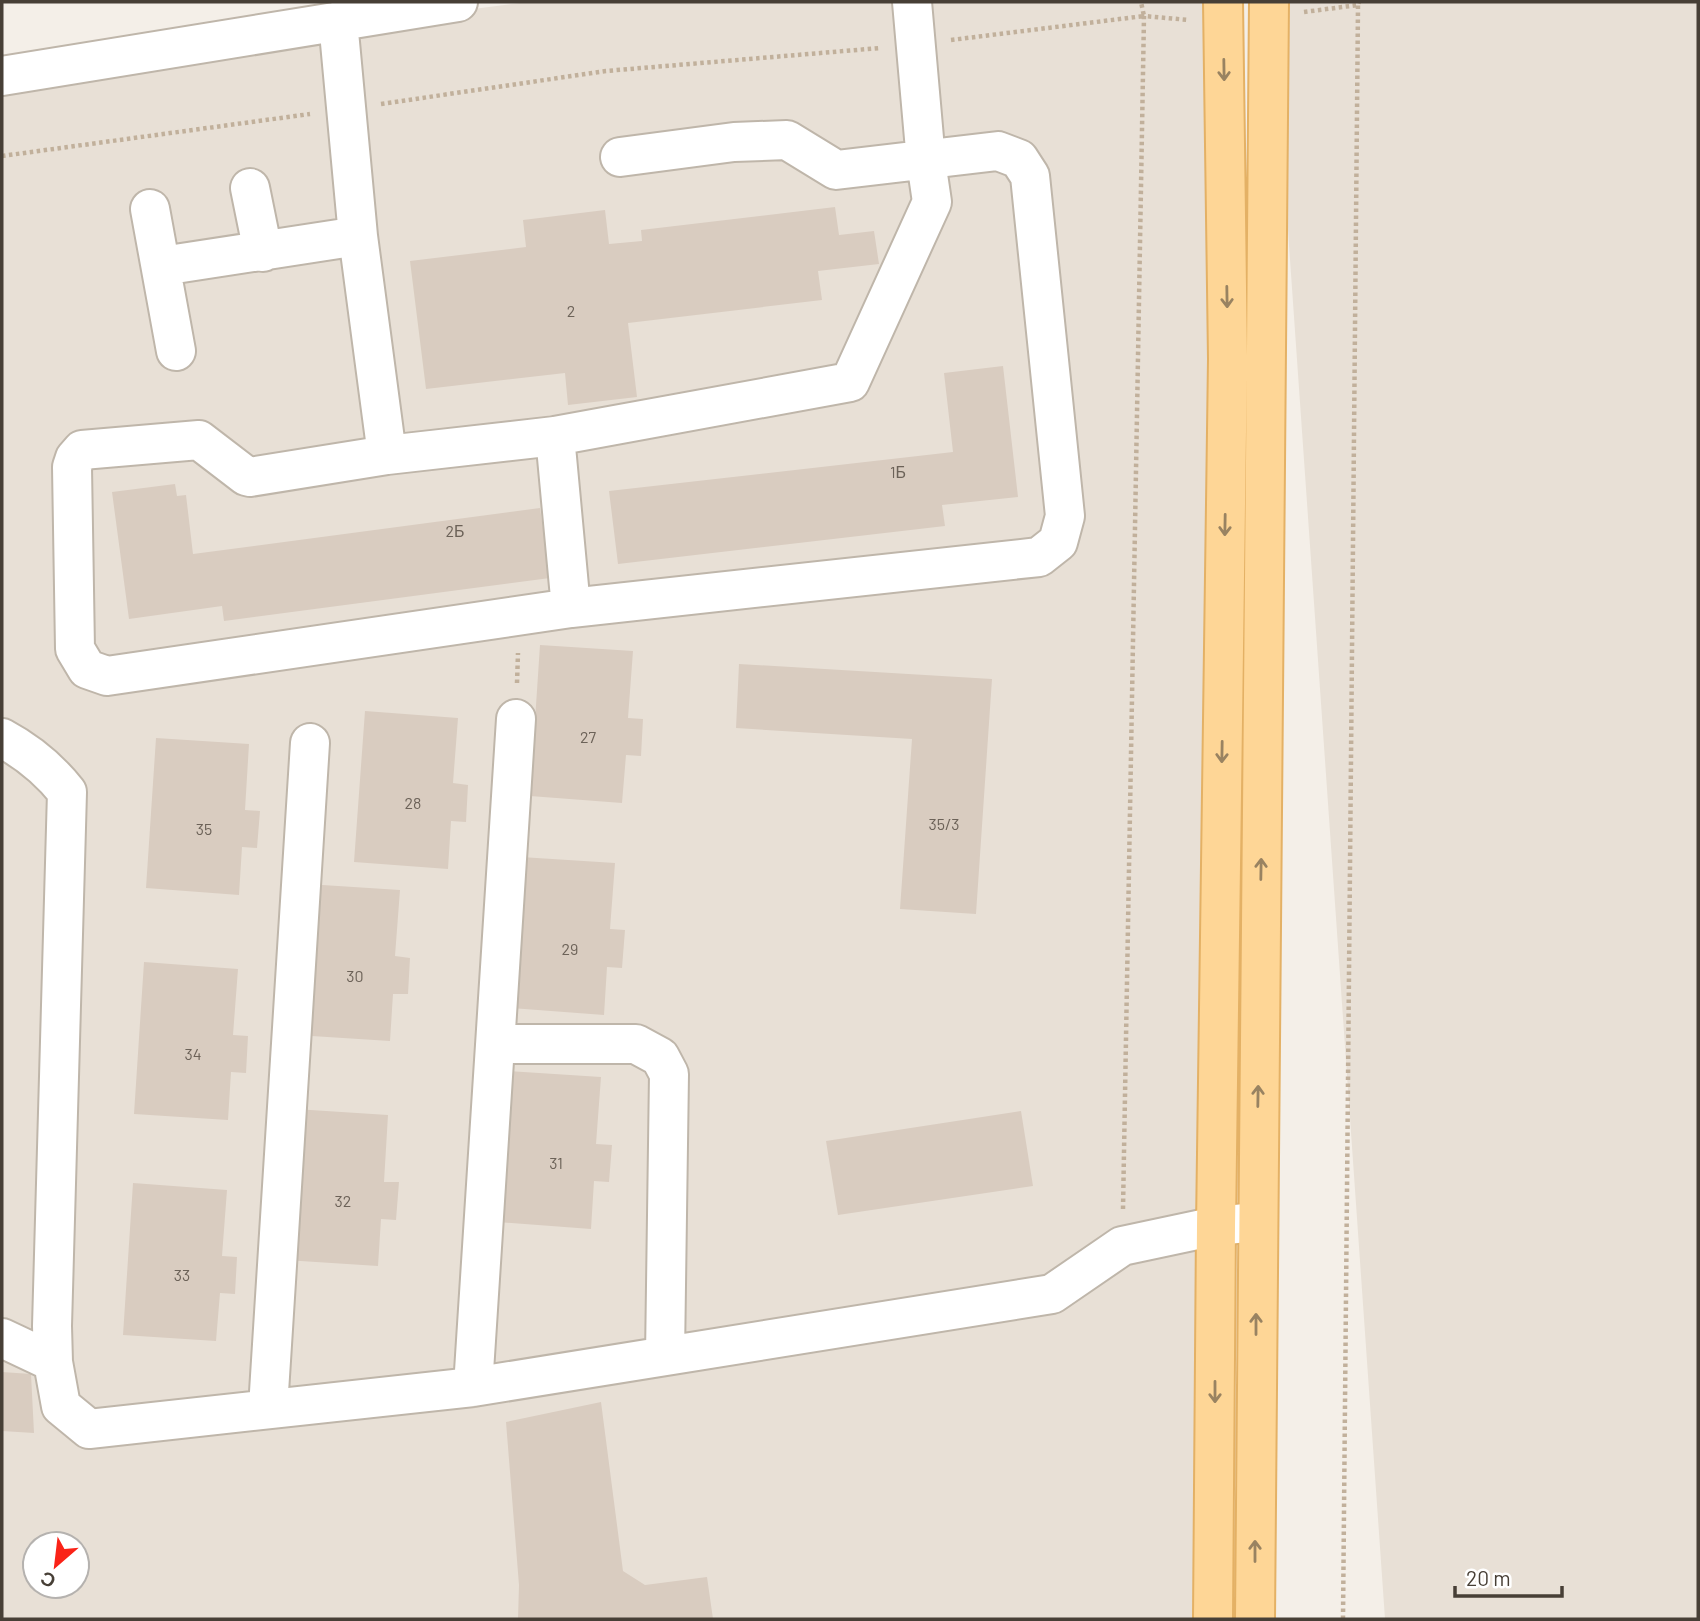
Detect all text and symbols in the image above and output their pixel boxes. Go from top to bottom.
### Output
one-way arrow [1217,58,1231,81]
one-way arrow [1220,286,1234,309]
house number: 2 [567,301,575,320]
house number: 1Б [890,462,906,481]
one-way arrow [1219,513,1232,536]
house number: 2Б [445,521,465,540]
house number: 27 [580,727,596,746]
one-way arrow [1215,741,1229,764]
house number: 28 [405,793,421,812]
house number: 35/3 [928,814,960,833]
house number: 35 [196,819,212,838]
one-way arrow [1254,857,1268,880]
house number: 29 [562,939,578,958]
house number: 30 [346,966,364,985]
house number: 34 [184,1044,202,1063]
one-way arrow [1251,1085,1265,1108]
house number: 31 [549,1153,563,1172]
house number: 32 [335,1191,351,1210]
house number: 33 [174,1265,190,1284]
one-way arrow [1249,1312,1263,1335]
one-way arrow [1208,1380,1222,1403]
north arrow [21,1530,91,1600]
one-way arrow [1248,1540,1262,1563]
scale bar [1455,1554,1562,1598]
text: 20 m [1466,1565,1511,1590]
text: С [36,1567,59,1594]

